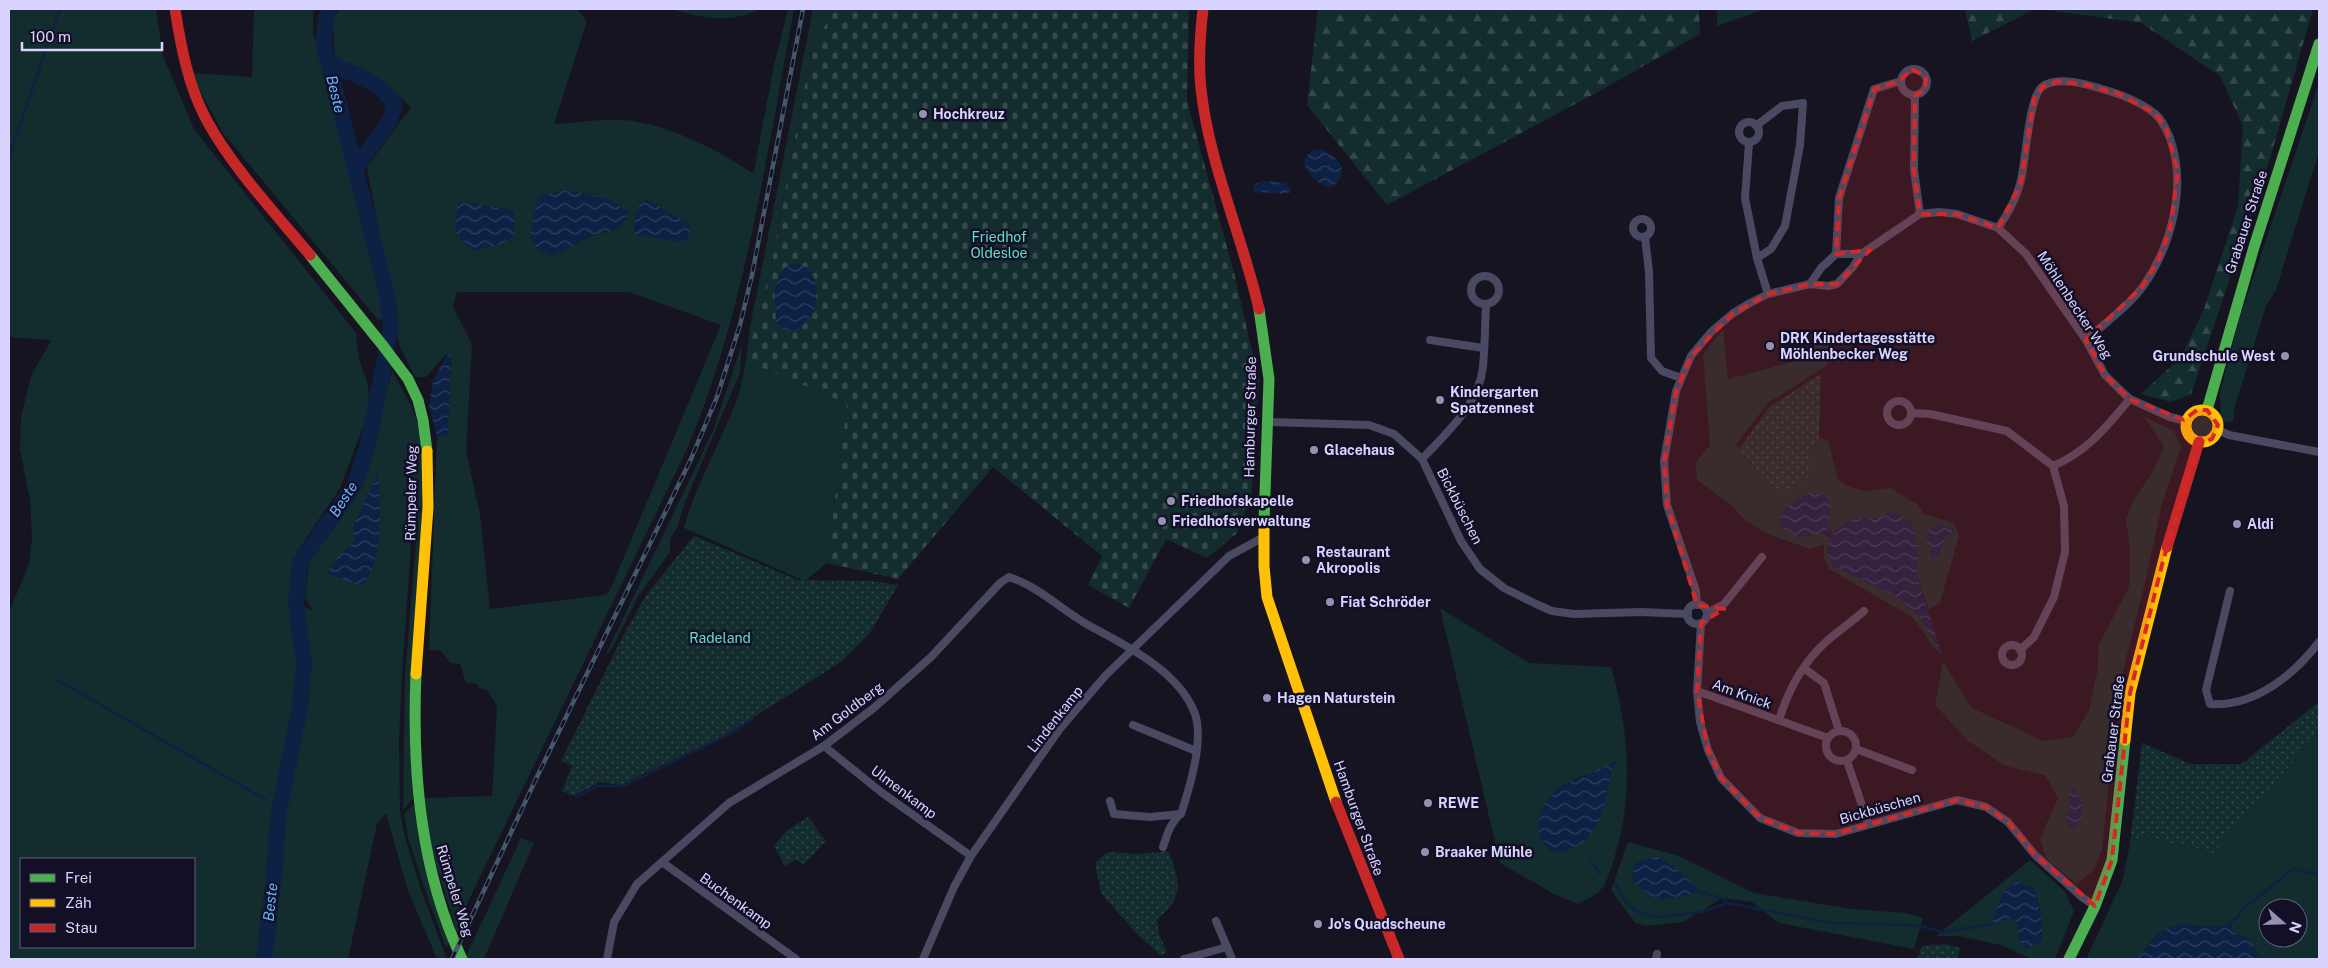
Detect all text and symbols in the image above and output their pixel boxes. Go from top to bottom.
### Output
scale bar [22,20,162,52]
text: 100 m [30,28,71,45]
water label: Beste [323,73,349,115]
place label: Hochkreuz [933,106,1005,122]
marker: Hochkreuz [917,108,929,120]
street label: Grabauer Straße [2222,168,2270,276]
park label: Friedhof Oldesloe [970,229,1028,261]
street label: Möhlenbecker Weg [2034,248,2116,362]
place label: DRK Kindertagesstätte Möhlenbecker Weg [1780,330,1935,362]
marker: DRK Kindertagesstätte Möhlenbecker Weg [1764,340,1776,352]
place label: Grundschule West [2153,348,2275,364]
marker: Grundschule West [2279,350,2291,362]
street label: Hamburger Straße [1241,356,1259,478]
place label: Kindergarten Spatzennest [1450,384,1539,416]
marker: Kindergarten Spatzennest [1434,394,1446,406]
place label: Glacehaus [1324,442,1395,458]
marker: Glacehaus [1308,444,1320,456]
street label: Rümpeler Weg [402,445,420,541]
street label: Bickbüschen [1434,465,1486,547]
water label: Beste [325,478,361,520]
place label: Friedhofskapelle [1181,493,1294,509]
marker: Friedhofskapelle [1165,495,1177,507]
place label: Friedhofsverwaltung [1172,513,1311,529]
marker: Friedhofsverwaltung [1156,515,1168,527]
place label: Aldi [2247,516,2274,532]
marker: Aldi [2231,518,2243,530]
place label: Restaurant Akropolis [1316,544,1391,576]
marker: Restaurant Akropolis [1300,554,1312,566]
place label: Fiat Schröder [1340,594,1431,610]
marker: Fiat Schröder [1324,596,1336,608]
park label: Radeland [689,630,751,646]
street label: Grabauer Straße [2098,674,2128,784]
street label: Am Knick [1710,676,1774,712]
street label: Am Goldberg [808,679,886,743]
street label: Lindenkamp [1024,683,1086,755]
place label: Hagen Naturstein [1277,690,1395,706]
marker: Hagen Naturstein [1261,692,1273,704]
street label: Hamburger Straße [1331,758,1387,878]
street label: Ulmenkamp [868,762,940,822]
street label: Bickbüschen [1838,789,1922,827]
place label: REWE [1438,795,1479,811]
marker: REWE [1422,797,1434,809]
street label: Rümpeler Weg [433,843,477,939]
place label: Braaker Mühle [1435,844,1533,860]
marker: Braaker Mühle [1419,846,1431,858]
legend [20,858,195,948]
text: Frei [65,869,92,886]
street label: Buchenkamp [697,870,775,932]
water label: Beste [260,882,280,922]
text: Zäh [65,894,92,911]
north arrow [2258,898,2308,948]
place label: Jo's Quadscheune [1328,916,1446,932]
marker: Jo's Quadscheune [1312,918,1324,930]
text: Stau [65,919,98,936]
text: N [2286,920,2305,935]

